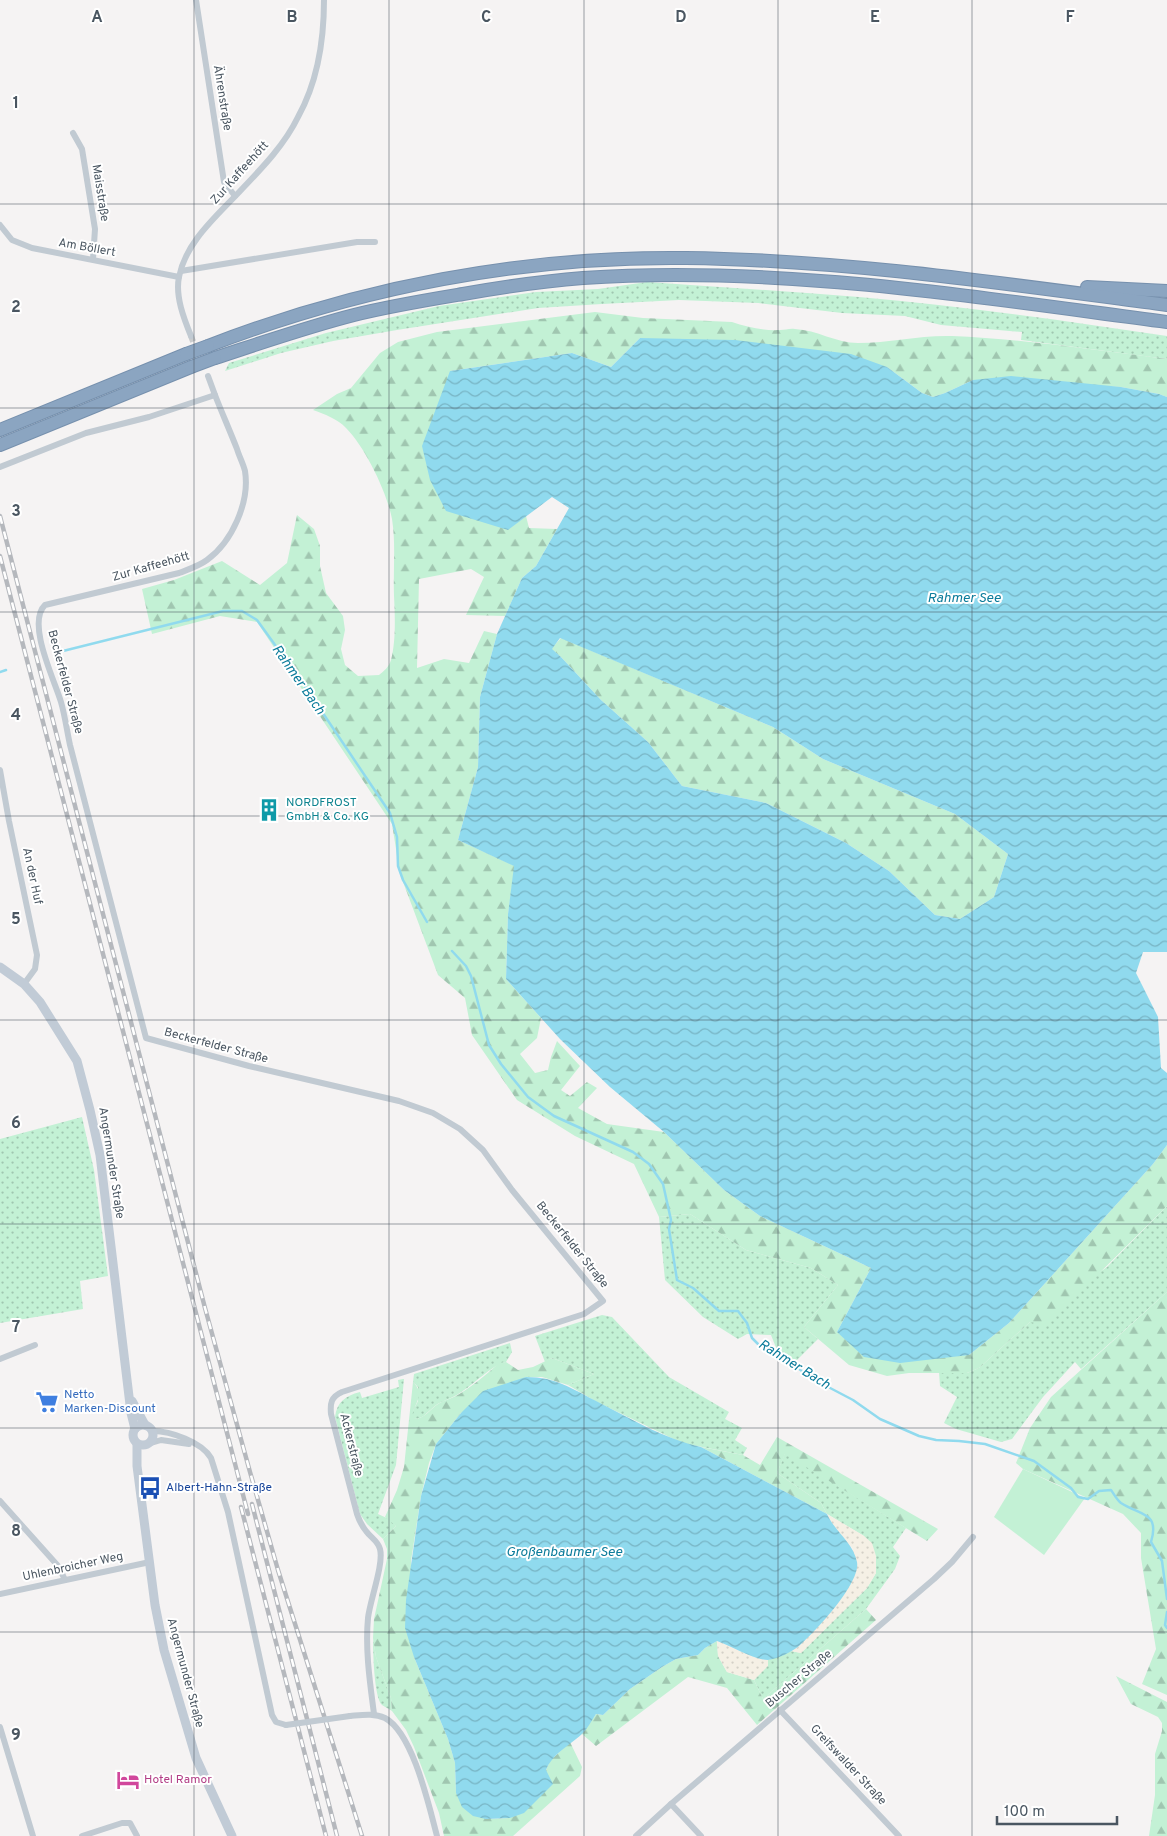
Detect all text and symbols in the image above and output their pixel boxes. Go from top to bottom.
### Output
text: A [91,8,103,28]
text: B [286,8,298,28]
text: C [481,8,491,28]
text: D [675,8,687,28]
text: E [870,8,880,28]
text: F [1065,8,1075,28]
street label: Ährenstraße [209,64,235,132]
text: 1 [13,94,19,114]
street label: Zur Kaffeehött [207,138,273,208]
street label: Maisstraße [88,163,112,223]
street label: Am Böllert [57,235,117,261]
text: 2 [11,298,21,318]
text: 3 [11,502,21,522]
street label: Zur Kaffeehött [110,548,192,586]
water label: Rahmer See [927,590,1001,607]
street label: Beckerfelder Straße [43,628,87,736]
water label: Rahmer Bach [268,642,329,719]
text: 4 [11,706,21,726]
place label: NORDFROST GmbH & Co. KG [286,795,369,825]
building icon: NORDFROST GmbH & Co. KG [256,797,282,823]
street label: An der Huf [18,846,46,906]
text: 5 [11,910,21,930]
street label: Beckerfelder Straße [162,1024,270,1068]
street label: Angermunder Straße [94,1106,128,1220]
text: 6 [11,1114,21,1134]
street label: Beckerfelder Straße [532,1198,612,1292]
text: 7 [12,1318,20,1338]
water label: Rahmer Bach [755,1336,833,1394]
place label: Netto Marken-Discount [64,1387,156,1417]
supermarket icon: Netto Marken-Discount [34,1389,60,1415]
street label: Ackerstraße [335,1412,367,1478]
bus stop icon: Albert-Hahn-Straße [137,1475,163,1501]
place label: Albert-Hahn-Straße [166,1480,272,1496]
text: 8 [11,1522,21,1542]
water label: Großenbaumer See [506,1544,623,1561]
street label: Uhlenbroicher Weg [21,1549,125,1585]
street label: Angermunder Straße [163,1617,207,1729]
street label: Buscher Straße [762,1646,836,1712]
street label: Greifswalder Straße [806,1721,890,1809]
text: 9 [11,1726,21,1746]
hotel icon: Hotel Ramor [115,1767,141,1793]
place label: Hotel Ramor [144,1772,212,1788]
scale bar [997,1794,1117,1826]
text: 100 m [1004,1803,1045,1822]

